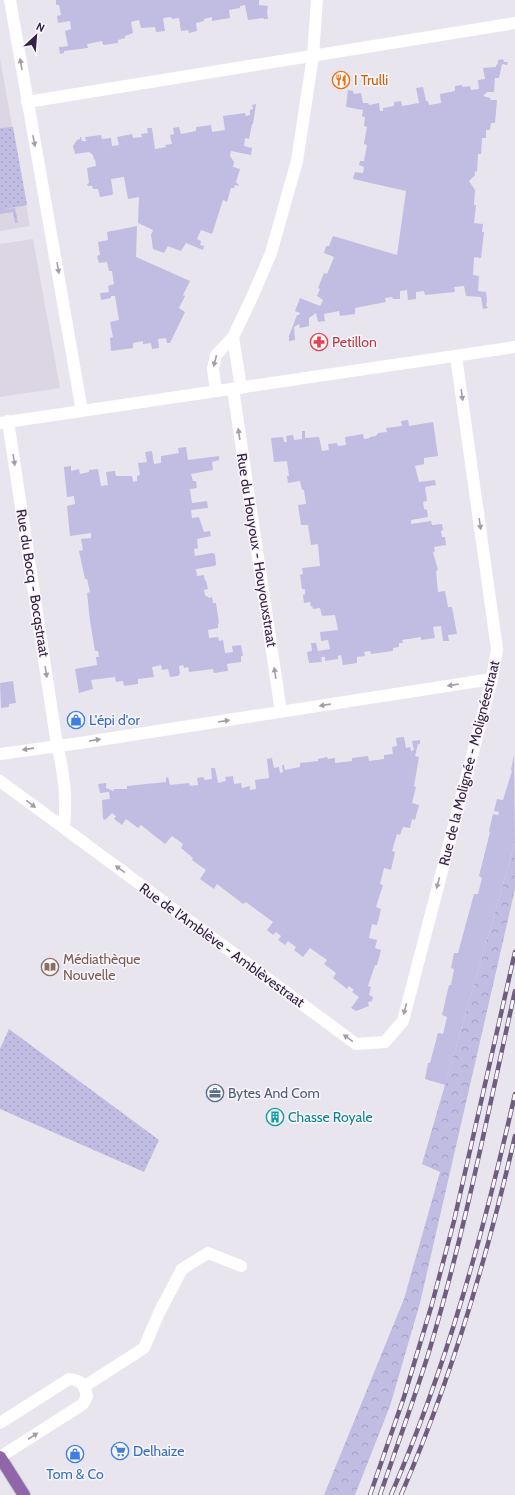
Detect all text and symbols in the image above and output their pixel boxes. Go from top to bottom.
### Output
north arrow [16,16,56,56]
text: N [34,19,47,35]
one-way arrow [17,58,23,70]
restaurant icon: I Trulli [331,70,351,90]
place label: I Trulli [354,71,388,89]
one-way arrow [32,134,38,147]
one-way arrow [55,262,61,275]
pharmacy icon: Petillon [309,332,329,352]
place label: Petillon [332,333,377,351]
one-way arrow [212,355,218,367]
one-way arrow [459,389,465,401]
one-way arrow [236,428,242,440]
street label: Rue du Houyoux - Houyouxstraat [233,452,281,648]
one-way arrow [11,454,17,466]
street label: Rue du Bocq - Bocqstraat [12,508,54,659]
one-way arrow [477,518,483,530]
street label: Rue de la Molignée - Molignéestraat [435,658,503,867]
one-way arrow [43,665,49,678]
one-way arrow [272,667,278,679]
one-way arrow [447,682,459,688]
one-way arrow [319,702,331,708]
shop icon: L'épi d'or [66,710,86,730]
place label: L'épi d'or [89,711,141,729]
one-way arrow [218,718,230,724]
one-way arrow [89,737,101,743]
one-way arrow [22,746,34,752]
one-way arrow [26,800,37,809]
one-way arrow [115,866,125,874]
one-way arrow [435,877,441,890]
street label: Rue de l'Amblève - Amblèvestraat [136,879,308,1011]
place label: Médiathèque Nouvelle [63,950,140,984]
library icon: Médiathèque Nouvelle [40,957,60,977]
one-way arrow [402,1003,408,1015]
one-way arrow [343,1034,354,1043]
office icon: Bytes And Com [205,1083,225,1103]
place label: Bytes And Com [228,1084,320,1102]
building icon: Chasse Royale [265,1107,285,1127]
place label: Chasse Royale [288,1108,373,1126]
one-way arrow [28,1432,38,1440]
supermarket icon: Delhaize [110,1441,130,1461]
place label: Delhaize [133,1442,184,1460]
shop icon: Tom & Co [65,1444,85,1464]
place label: Tom & Co [46,1465,104,1483]

